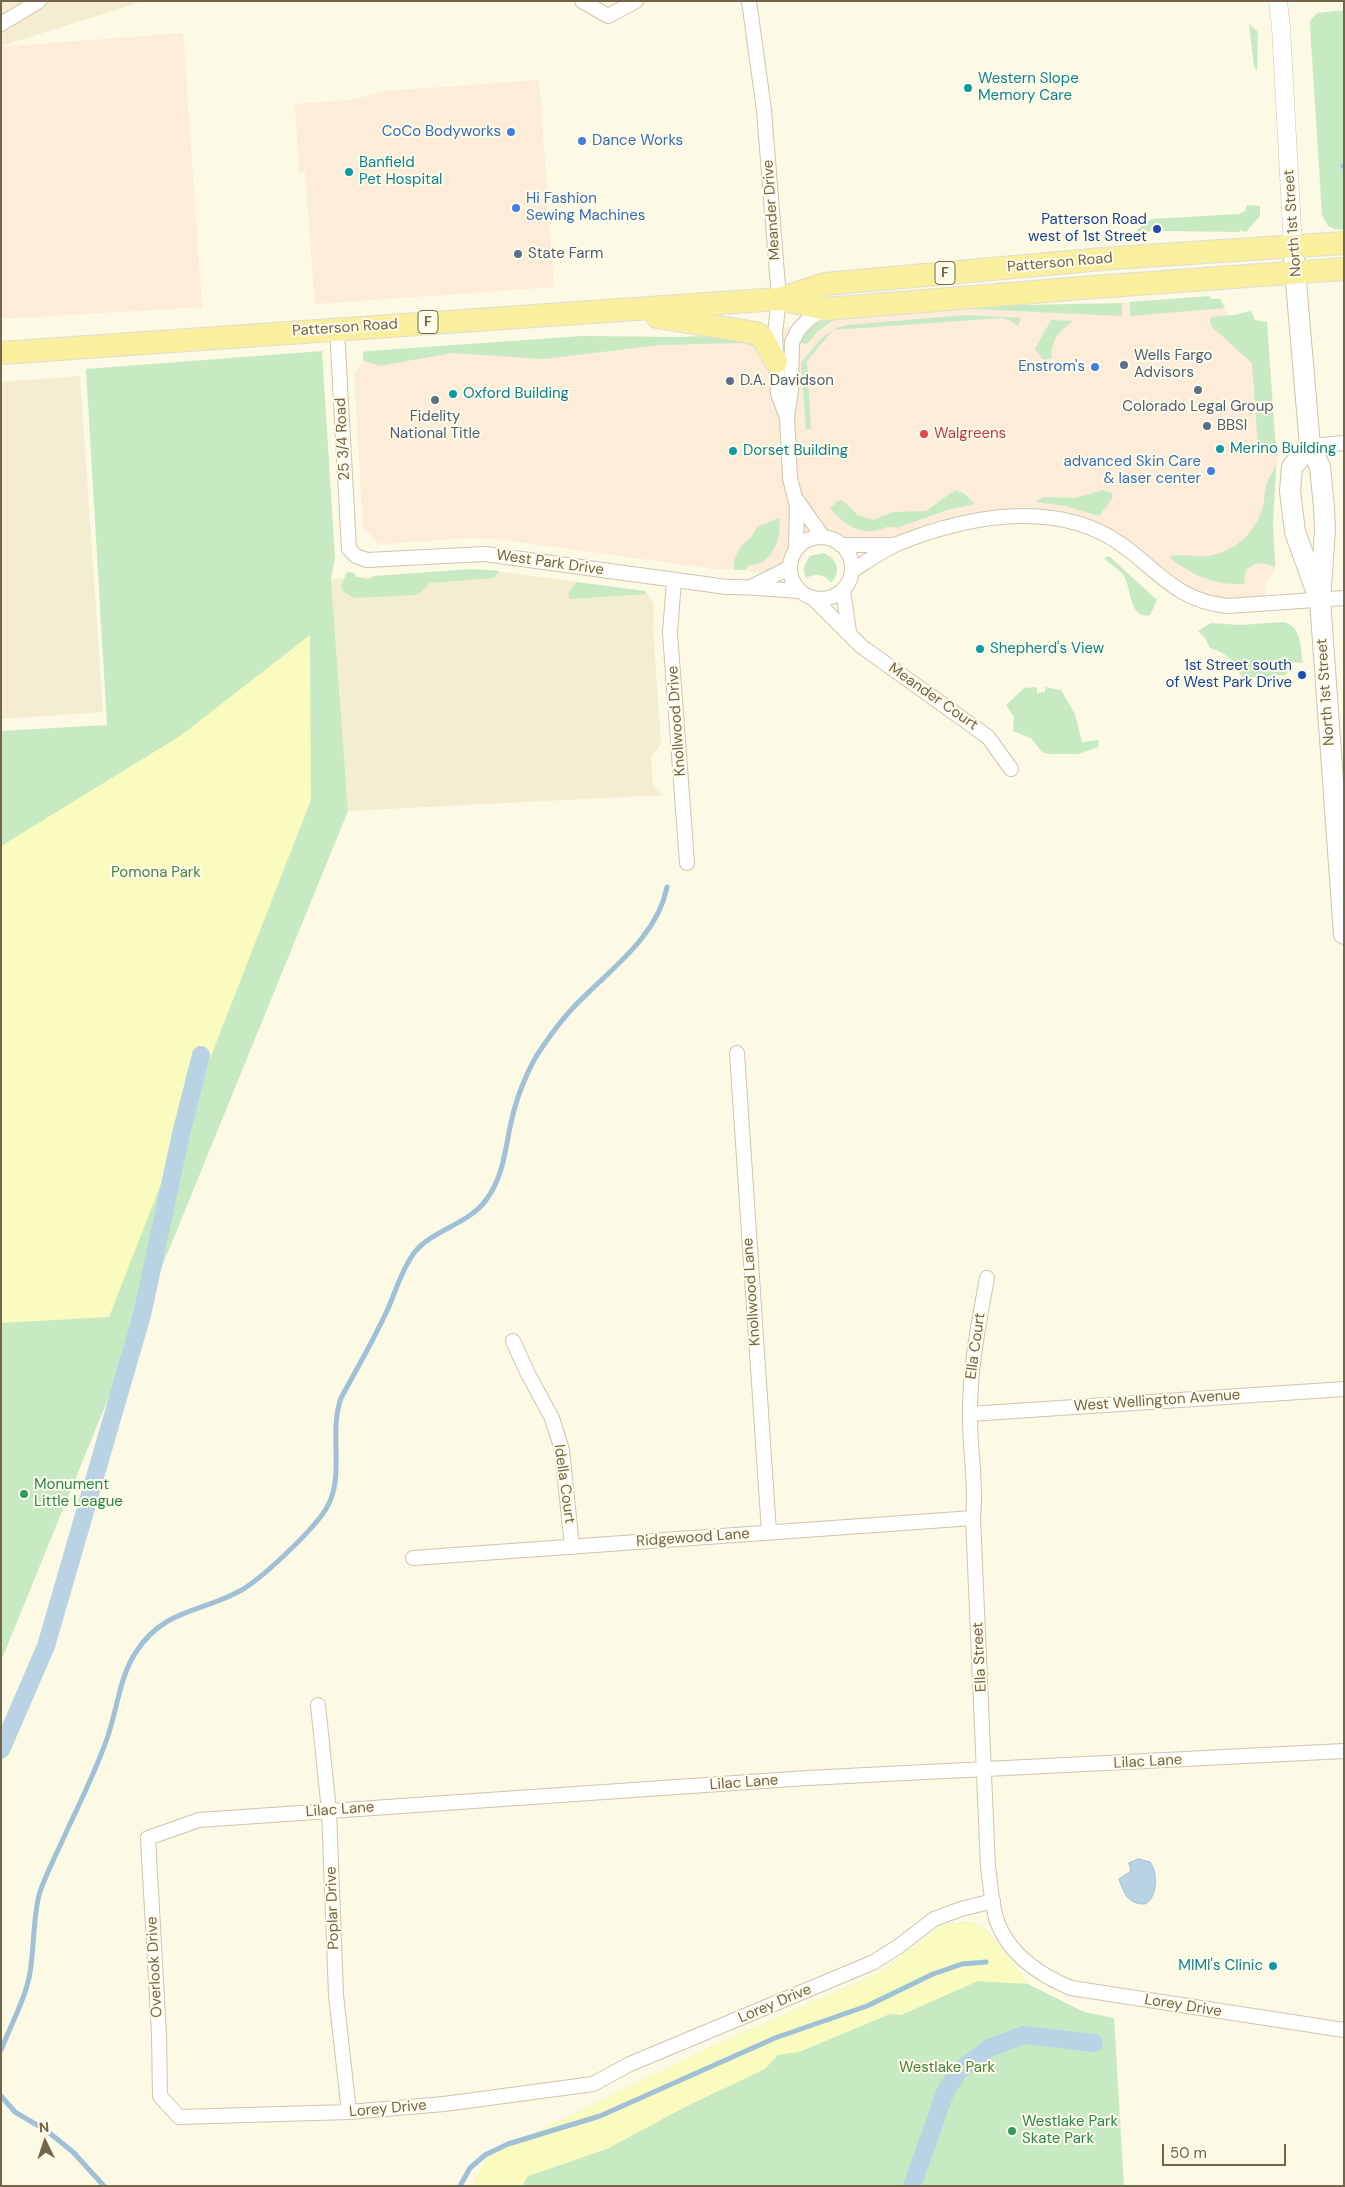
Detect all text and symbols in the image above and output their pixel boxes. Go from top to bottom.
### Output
place label: Western Slope Memory Care [978,70,1079,105]
marker: Western Slope Memory Care [962,82,974,94]
place label: CoCo Bodyworks [382,123,501,141]
marker: CoCo Bodyworks [505,126,517,138]
place label: Dance Works [592,132,683,150]
marker: Dance Works [576,135,588,147]
place label: Banfield Pet Hospital [359,154,442,189]
street label: Meander Drive [760,159,784,261]
marker: Banfield Pet Hospital [343,166,355,178]
street label: North 1st Street [1280,169,1306,277]
place label: Hi Fashion Sewing Machines [526,190,645,225]
marker: Hi Fashion Sewing Machines [510,202,522,214]
place label: Patterson Road west of 1st Street [1028,211,1147,246]
marker: Patterson Road west of 1st Street [1151,223,1163,235]
place label: State Farm [528,245,603,263]
marker: State Farm [512,248,524,260]
street label: Patterson Road [1006,249,1114,277]
road number: F [935,262,955,284]
road number: F [418,311,438,334]
street label: Patterson Road [292,315,398,341]
place label: Wells Fargo Advisors [1134,347,1212,382]
place label: Enstrom's [1018,358,1085,376]
marker: Wells Fargo Advisors [1118,359,1130,371]
marker: Enstrom's [1089,361,1101,373]
place label: D.A. Davidson [740,372,834,390]
marker: D.A. Davidson [724,375,736,387]
marker: Colorado Legal Group [1192,384,1204,396]
place label: Oxford Building [463,385,569,403]
marker: Oxford Building [447,388,459,400]
marker: Fidelity National Title [429,394,441,406]
street label: 25 3/4 Road [332,397,354,481]
place label: Colorado Legal Group [1122,398,1274,416]
place label: Fidelity National Title [390,408,480,443]
place label: BBSI [1217,417,1247,435]
marker: BBSI [1201,420,1213,432]
place label: Walgreens [934,425,1006,443]
marker: Walgreens [918,428,930,440]
place label: Merino Building [1230,440,1336,458]
place label: Dorset Building [743,442,848,460]
marker: Merino Building [1214,443,1226,455]
marker: Dorset Building [727,445,739,457]
place label: advanced Skin Care & laser center [1063,453,1201,488]
marker: advanced Skin Care & laser center [1205,465,1217,477]
street label: West Park Drive [495,547,605,579]
street label: North 1st Street [1313,638,1339,746]
place label: Shepherd's View [990,640,1104,658]
marker: Shepherd's View [974,643,986,655]
place label: 1st Street south of West Park Drive [1166,657,1292,692]
street label: Meander Court [885,660,981,734]
street label: Knollwood Drive [664,665,690,777]
marker: 1st Street south of West Park Drive [1296,669,1308,681]
park label: Pomona Park [111,864,201,882]
street label: Knollwood Lane [739,1237,765,1347]
street label: Ella Court [962,1312,990,1380]
street label: West Wellington Avenue [1073,1386,1241,1416]
street label: Idella Court [550,1443,578,1525]
place label: Monument Little League [34,1476,123,1511]
marker: Monument Little League [18,1488,30,1500]
street label: Ridgewood Lane [636,1525,750,1551]
street label: Ella Street [969,1622,991,1692]
street label: Lilac Lane [1113,1751,1183,1773]
street label: Lilac Lane [709,1772,779,1794]
street label: Lilac Lane [305,1799,375,1821]
street label: Poplar Drive [323,1866,343,1950]
street label: Overlook Drive [143,1916,167,2018]
place label: MIMI's Clinic [1178,1957,1263,1975]
marker: MIMI's Clinic [1267,1960,1279,1972]
street label: Lorey Drive [736,1981,814,2027]
street label: Lorey Drive [1143,1991,1223,2021]
park label: Westlake Park [899,2059,995,2077]
street label: Lorey Drive [348,2097,428,2121]
place label: Westlake Park Skate Park [1022,2113,1118,2148]
north arrow [20,2117,70,2167]
text: N [38,2118,50,2136]
marker: Westlake Park Skate Park [1006,2125,1018,2137]
scale bar [1165,2134,1289,2166]
text: 50 m [1170,2143,1207,2163]

